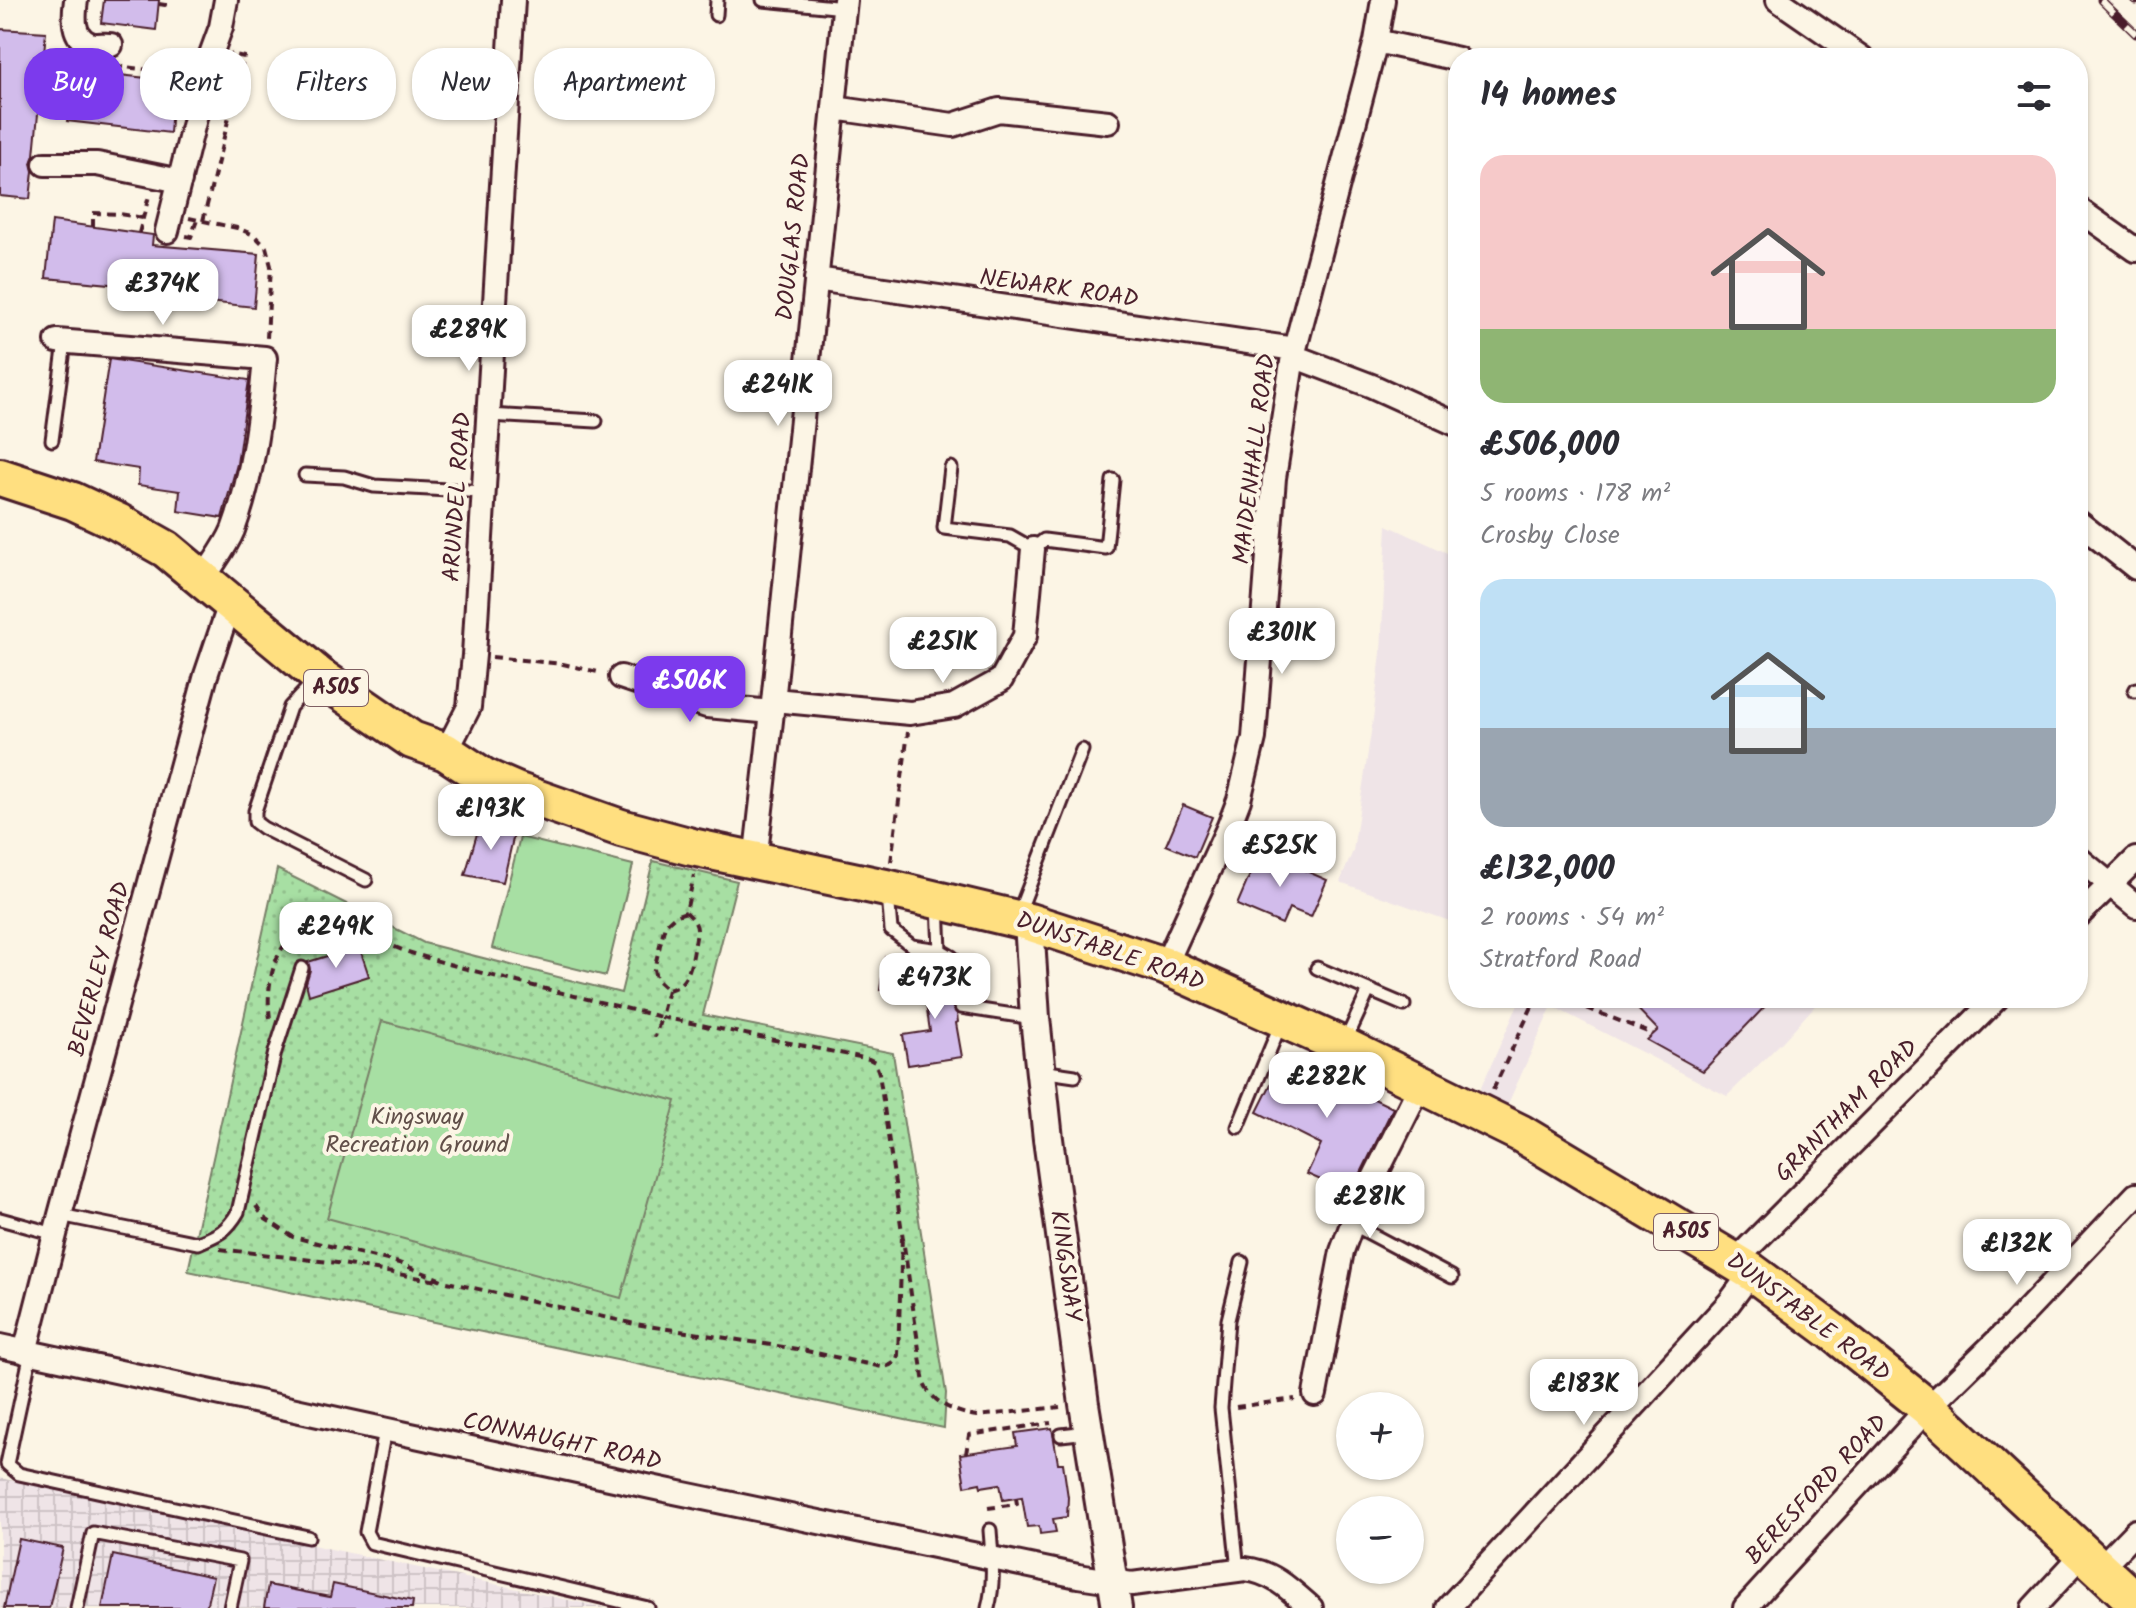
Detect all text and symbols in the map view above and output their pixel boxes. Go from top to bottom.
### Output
chip: Buy [24,48,124,120]
chip: Rent [140,48,251,120]
chip: Filters [267,48,396,120]
chip: New [412,48,518,120]
chip: Apartment [534,48,715,120]
text: 14 homes [1480,69,1617,123]
icon: filters [2012,74,2056,118]
street label: DOUGLAS ROAD [766,151,822,323]
icon: home [1696,207,1840,351]
pin: £374K [107,259,219,327]
street label: NEWARK ROAD [977,259,1141,319]
text: £374K [125,264,201,306]
pin: £289K [413,305,525,373]
text: £289K [430,310,508,352]
street label: MAIDENHALL ROAD [1223,351,1287,567]
pin: £241K [722,360,834,428]
text: £241K [742,365,814,407]
street label: ARUNDEL ROAD [433,411,483,583]
text: £506,000 [1480,419,1619,473]
text: 5 rooms · 178 m² [1480,473,1670,515]
text: Crosby Close [1480,515,1620,557]
pin: £301K [1226,608,1338,676]
text: £301K [1247,613,1317,655]
pin: £251K [887,617,999,685]
text: £251K [908,622,978,664]
icon: home [1696,631,1840,775]
pin: £506K [634,656,746,724]
text: £506K [652,661,728,703]
road number: A505 [304,670,368,706]
pin: £193K [435,784,547,852]
text: £193K [456,789,526,831]
pin: £525K [1224,821,1336,889]
text: £525K [1242,826,1318,868]
text: £132,000 [1480,843,1615,897]
street label: BEVERLEY ROAD [58,877,142,1061]
text: 2 rooms · 54 m² [1480,897,1664,939]
street label: DUNSTABLE ROAD [1010,901,1210,1003]
pin: £249K [280,902,392,970]
text: £249K [297,907,375,949]
text: Stratford Road [1480,939,1640,981]
pin: £473K [879,953,991,1021]
text: £473K [897,958,973,1000]
street label: GRANTHAM ROAD [1766,1030,1928,1192]
pin: £282K [1271,1052,1383,1120]
text: £282K [1287,1057,1367,1099]
park label: Kingsway Recreation Ground [325,1098,510,1165]
pin: £281K [1314,1172,1426,1240]
text: £281K [1333,1177,1407,1219]
street label: KINGSWAY [1038,1208,1092,1326]
road number: A505 [1654,1214,1718,1250]
pin: £132K [1961,1219,2073,1287]
text: £132K [1981,1224,2053,1266]
street label: DUNSTABLE ROAD [1718,1243,1898,1393]
pin: £183K [1528,1359,1640,1427]
text: £183K [1548,1364,1620,1406]
map controls [1336,1392,1424,1584]
button: + [1336,1392,1424,1480]
street label: CONNAUGHT ROAD [459,1402,665,1482]
street label: BERESFORD ROAD [1736,1405,1898,1575]
button: − [1336,1496,1424,1584]

